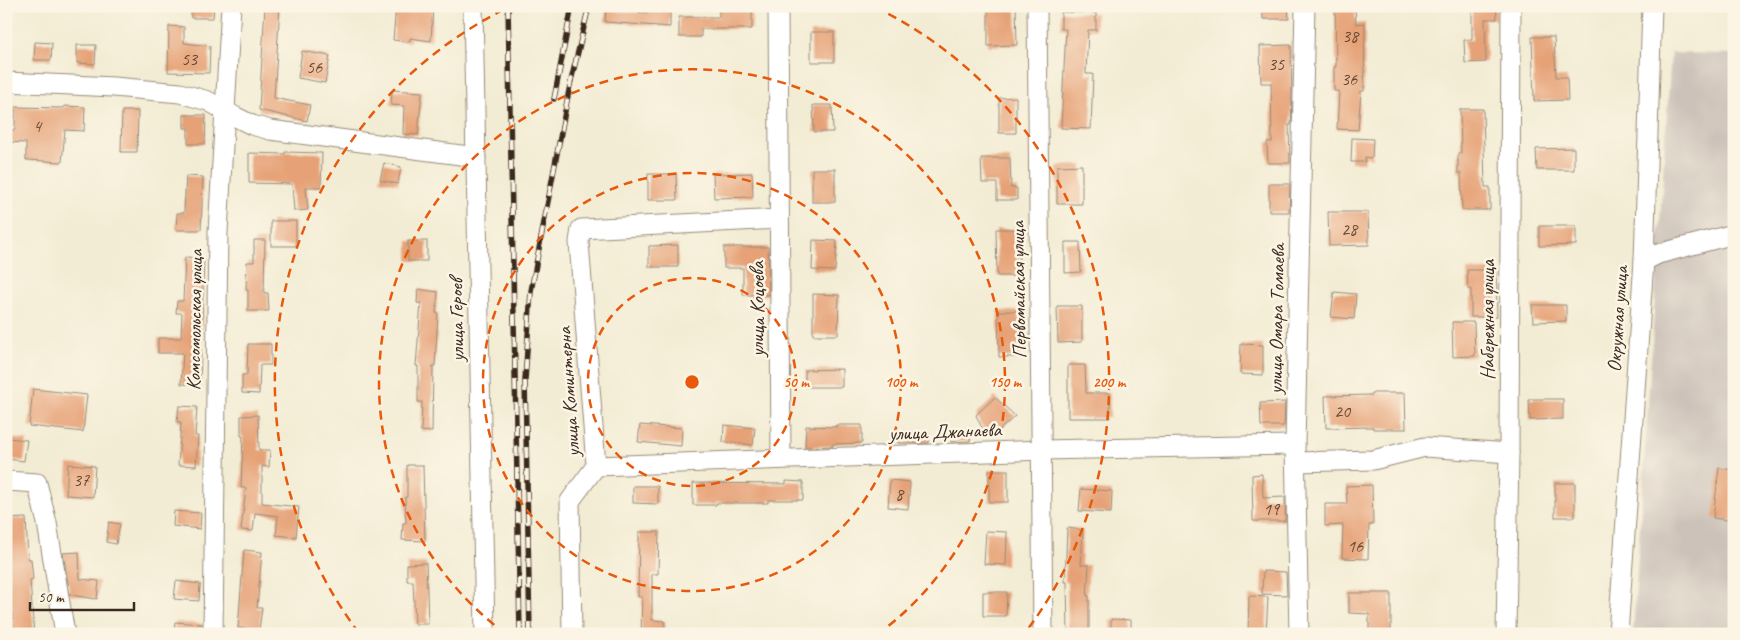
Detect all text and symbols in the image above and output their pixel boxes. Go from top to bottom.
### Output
house number: 38 [1342,25,1360,47]
house number: 53 [181,48,199,70]
house number: 35 [1268,53,1285,75]
house number: 56 [306,56,323,78]
house number: 36 [1341,68,1358,90]
house number: 4 [33,115,43,137]
house number: 28 [1341,218,1359,240]
street label: Первомайская улица [1005,219,1032,359]
street label: улица Омара Томаева [1263,242,1290,395]
street label: Комсомольская улица [181,247,208,391]
street label: Набережная улица [1475,258,1500,380]
street label: улица Коцоева [745,260,770,358]
street label: Окружная улица [1601,263,1634,373]
street label: улица Героев [443,273,470,363]
street label: улица Коминтерна [551,325,586,459]
centre of rings [683,373,701,391]
text: 50 m [783,373,810,392]
text: 100 m [885,373,919,392]
text: 150 m [989,373,1023,392]
text: 200 m [1093,373,1127,392]
house number: 20 [1334,400,1352,422]
street label: улица Джанаева [887,417,1003,446]
house number: 37 [73,469,90,491]
house number: 8 [895,483,905,505]
house number: 19 [1263,498,1281,520]
house number: 16 [1347,535,1364,557]
scale bar [30,580,134,612]
text: 50 m [38,588,65,607]

